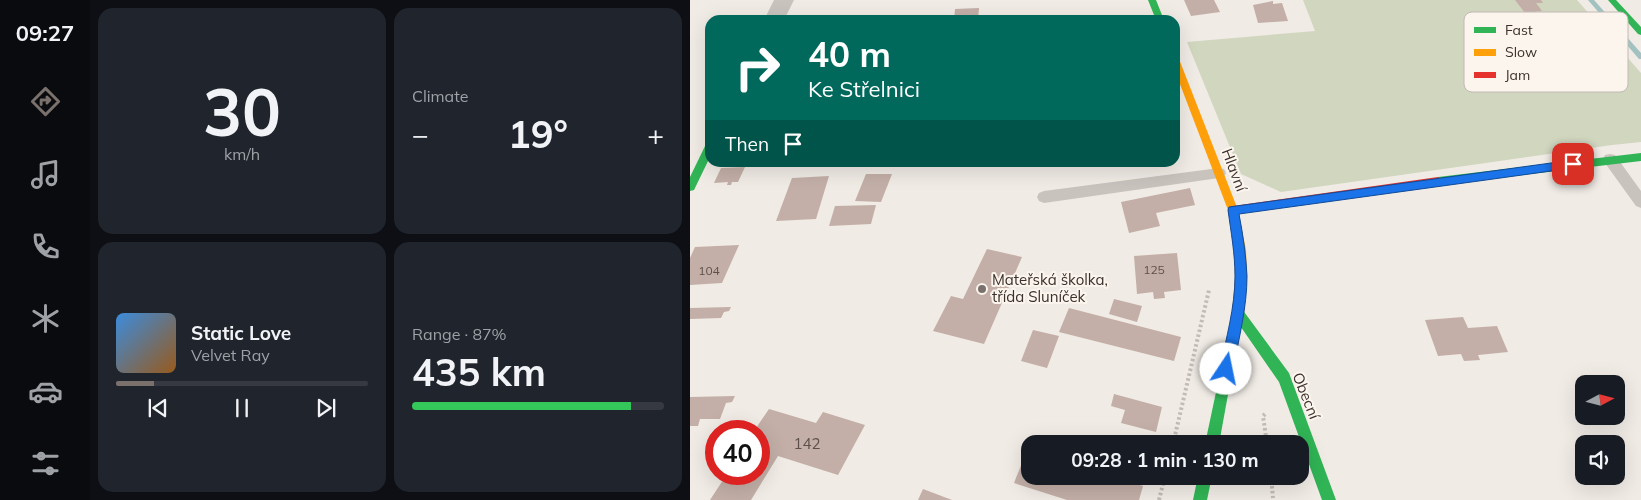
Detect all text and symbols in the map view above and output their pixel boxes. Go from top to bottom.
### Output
legend [1464,12,1628,92]
text: 09:27 [16,19,74,47]
text: Fast [1505,21,1533,39]
text: 40 m [808,32,891,76]
icon: right [725,35,790,100]
text: Slow [1505,43,1537,61]
text: Jam [1505,66,1530,84]
text: 30 [203,71,281,152]
text: Ke Střelnici [808,75,920,103]
icon: directions [28,84,63,119]
text: Climate [412,86,468,106]
text: 19° [508,110,568,158]
text: − [412,117,429,152]
text: + [647,117,664,152]
icon: arrive [779,130,807,158]
text: Then [725,132,769,156]
pin [1552,143,1594,185]
text: km/h [224,144,260,164]
street label: Hlavní [1218,146,1252,195]
icon: arrive [1559,150,1587,178]
icon: music [28,157,63,192]
icon: phone [28,229,63,264]
house number: 125 [1143,262,1165,277]
house number: 104 [698,263,720,278]
place label: Mateřská školka, třída Sluníček [992,270,1108,306]
marker: Mateřská školka, třída Sluníček [976,283,988,295]
icon: climate [28,301,63,336]
text: Static Love [191,321,291,345]
text: Range · 87% [412,324,507,344]
position arrow [1199,342,1251,394]
text: Velvet Ray [191,345,270,365]
text: 435 km [412,348,546,396]
street label: Obecní [1289,370,1325,423]
icon: car [28,374,63,409]
north arrow [1575,375,1625,425]
map controls [1575,375,1625,485]
icon: previous [144,394,172,422]
icon: pause [228,394,256,422]
icon: next [312,394,340,422]
speed limit sign: 40 [705,420,770,485]
house number: 142 [793,434,821,453]
button: sound [1575,435,1625,485]
icon: filters [28,446,63,481]
text: 09:28 · 1 min · 130 m [1071,448,1259,472]

